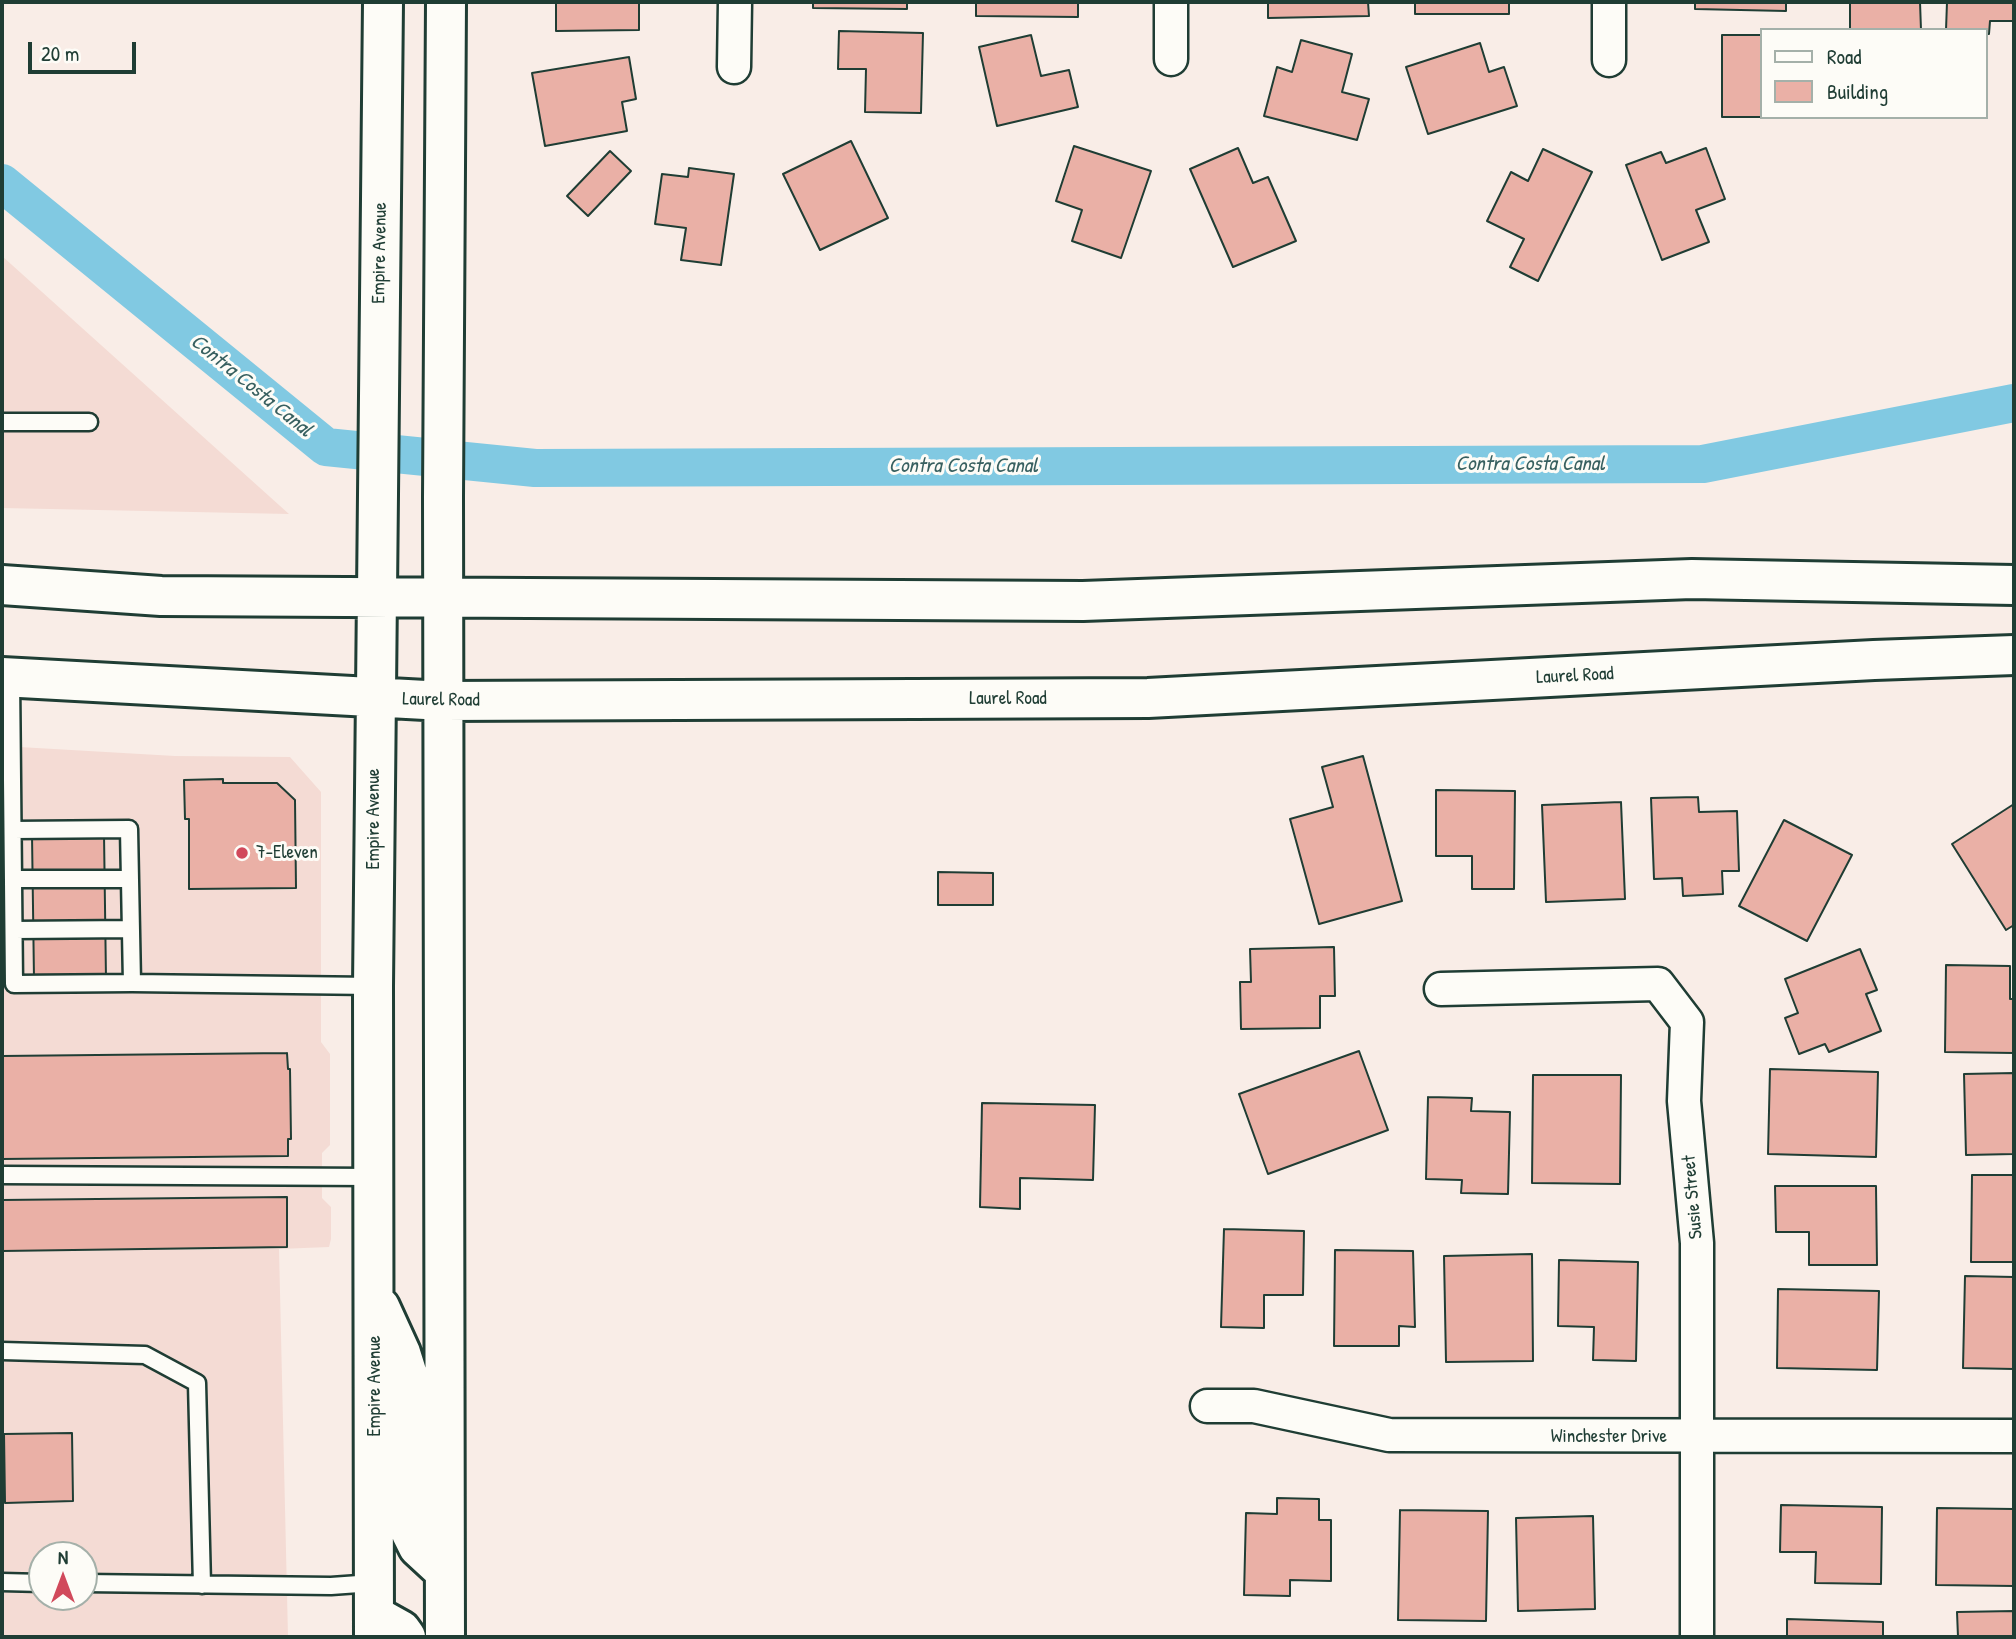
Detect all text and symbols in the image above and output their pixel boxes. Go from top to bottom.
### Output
scale bar [32,28,140,72]
legend [1760,28,1988,119]
text: 20 m [41,39,79,68]
text: Road [1827,42,1861,71]
text: Building [1827,77,1888,106]
street label: Empire Avenue [368,202,392,304]
water label: Contra Costa Canal [185,329,317,443]
water label: Contra Costa Canal [1455,451,1605,477]
water label: Contra Costa Canal [888,453,1038,479]
street label: Laurel Road [1536,663,1614,689]
street label: Laurel Road [402,688,480,712]
street label: Laurel Road [969,688,1047,710]
street label: Empire Avenue [363,768,385,870]
place label: 7-Eleven [256,842,318,864]
marker: 7-Eleven [234,845,250,861]
street label: Susie Street [1678,1154,1708,1240]
street label: Empire Avenue [364,1335,386,1437]
street label: Winchester Drive [1551,1426,1667,1448]
north arrow [28,1541,98,1611]
text: N [58,1544,68,1570]

